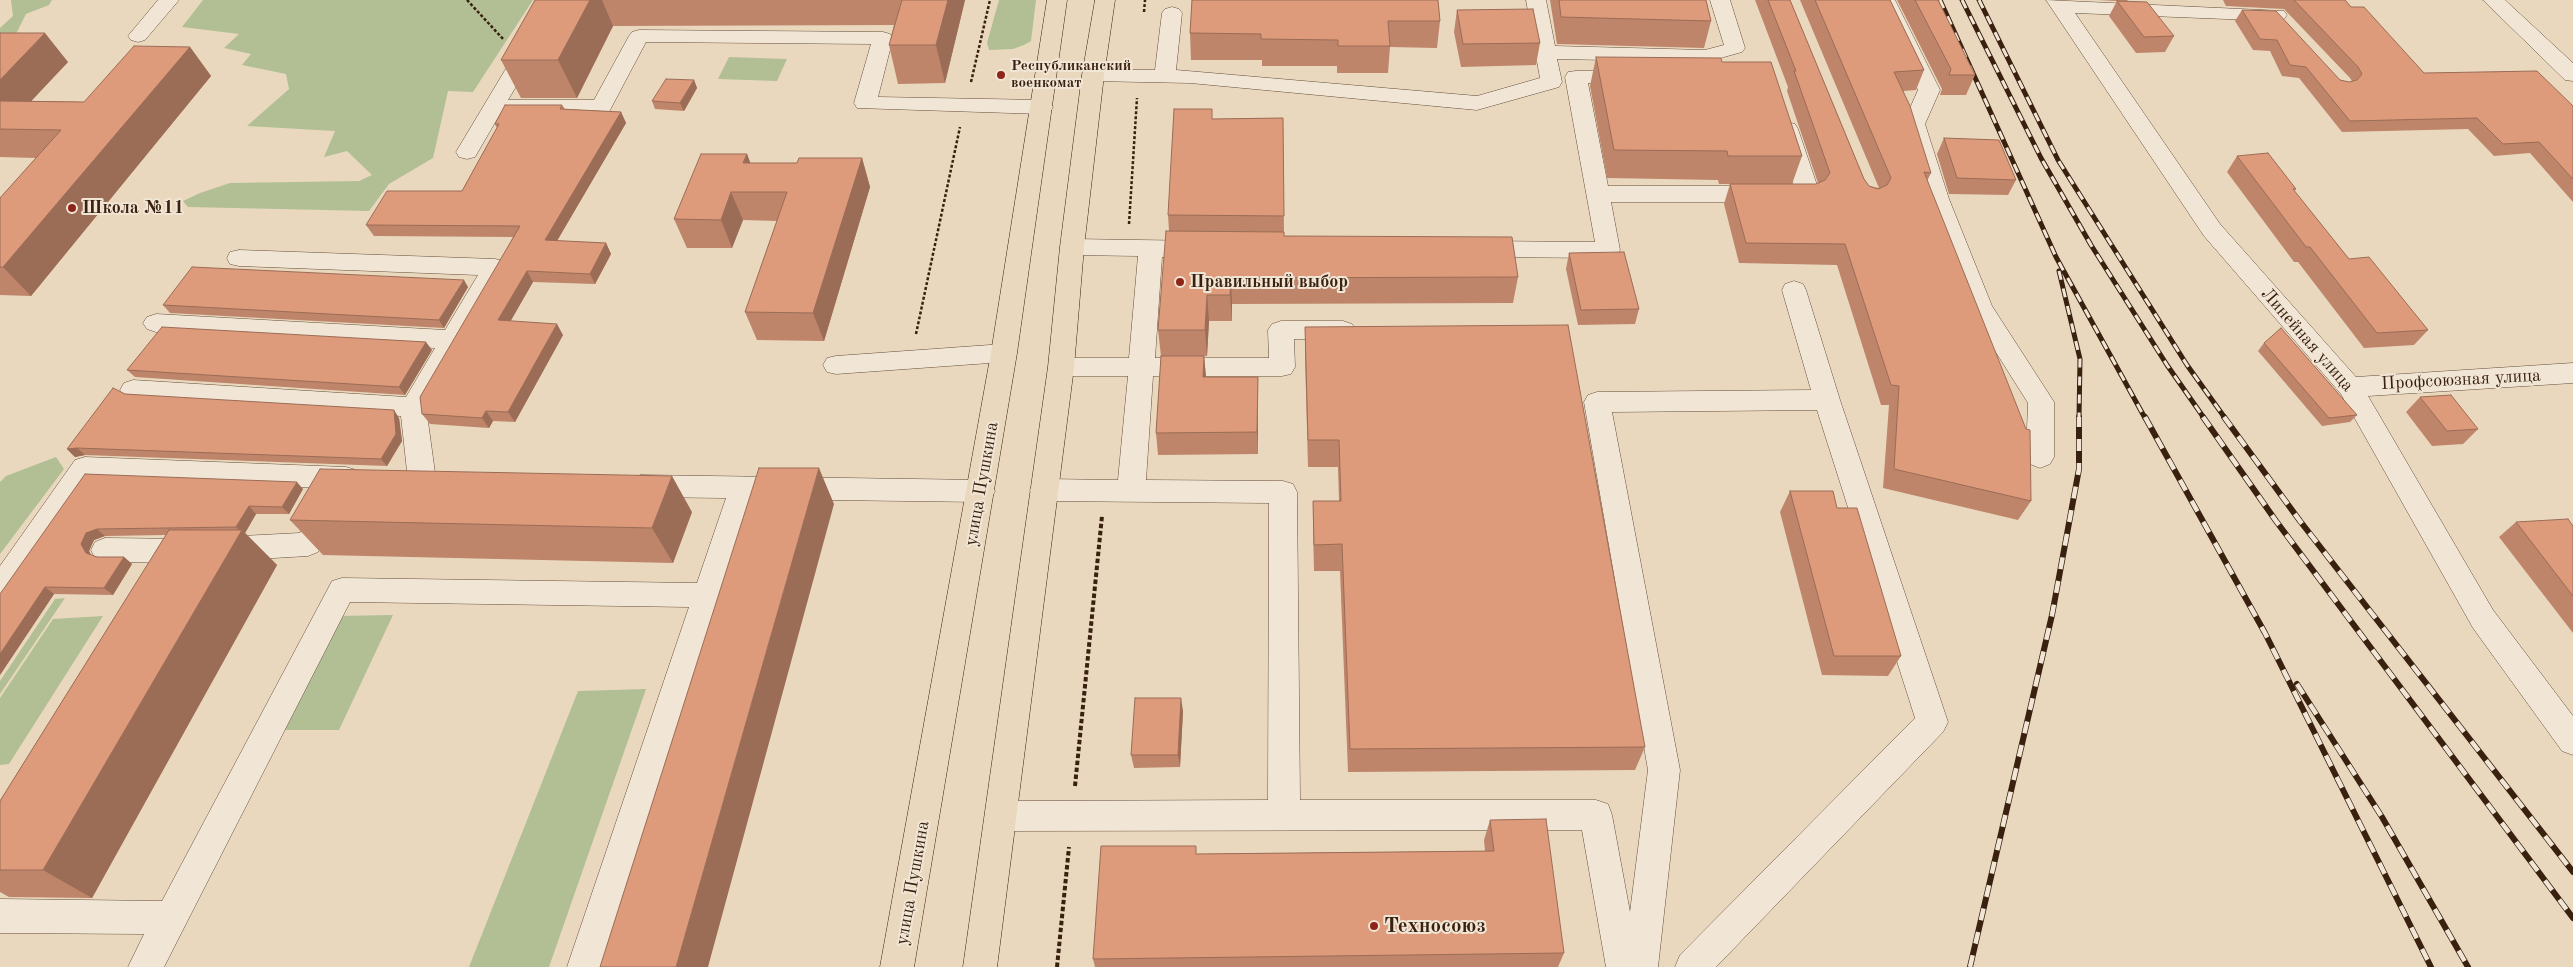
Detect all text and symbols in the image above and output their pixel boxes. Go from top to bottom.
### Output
place label: Республиканский военкомат [1011,57,1131,92]
marker: Республиканский военкомат [995,69,1007,81]
place label: Школа №11 [82,197,184,219]
marker: Школа №11 [66,202,78,214]
place label: Правильный выбор [1190,271,1348,293]
marker: Правильный выбор [1174,276,1186,288]
street label: Линейная улица [2256,284,2358,396]
street label: Профсоюзная улица [2380,365,2542,395]
street label: улица Пушкина [960,420,1004,548]
street label: улица Пушкина [891,819,935,947]
place label: Техносоюз [1384,913,1486,939]
marker: Техносоюз [1368,920,1380,932]

